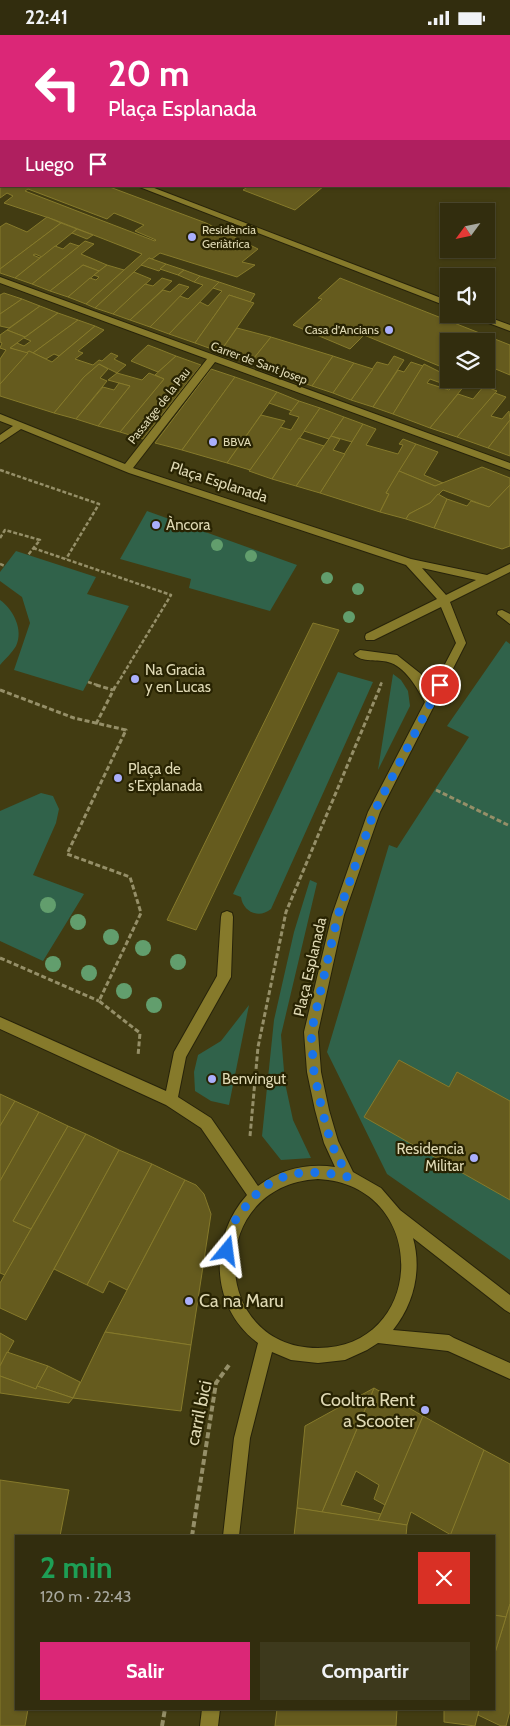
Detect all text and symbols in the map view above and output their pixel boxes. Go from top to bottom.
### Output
text: 22:41 [25,6,68,29]
text: 20 m [108,52,190,95]
icon: left [25,55,90,120]
text: Plaça Esplanada [108,95,257,122]
icon: arrive [84,150,112,178]
text: Luego [25,153,74,176]
north arrow [440,203,495,257]
map controls [440,203,495,388]
place label: Residència Geriàtrica [202,222,256,251]
marker: Residència Geriàtrica [186,231,198,243]
button: sound [440,268,495,323]
place label: Casa d'Ancians [305,322,379,337]
marker: Casa d'Ancians [383,324,395,336]
button: layers [440,333,495,388]
street label: Carrer de Sant Josep [209,338,310,387]
street label: Passatge de la Pau [124,365,193,447]
place label: BBVA [223,434,252,449]
marker: BBVA [207,436,219,448]
street label: Plaça Esplanada [168,458,271,506]
place label: Àncora [166,515,211,534]
marker: Àncora [150,519,162,531]
place label: Na Gracia y en Lucas [145,661,211,696]
pin [419,664,461,706]
icon: arrive [426,671,454,699]
marker: Na Gracia y en Lucas [129,673,141,685]
place label: Plaça de s'Explanada [128,760,203,795]
marker: Plaça de s'Explanada [112,772,124,784]
street label: Plaça Esplanada [290,915,330,1018]
place label: Benvingut [222,1070,286,1088]
marker: Benvingut [206,1073,218,1085]
place label: Residencia Militar [397,1140,465,1175]
marker: Residencia Militar [468,1152,480,1164]
position arrow [200,1224,252,1276]
place label: Ca na Maru [199,1290,284,1312]
marker: Ca na Maru [183,1295,195,1307]
street label: carril bici [181,1378,217,1448]
place label: Cooltra Rent a Scooter [320,1389,415,1432]
marker: Cooltra Rent a Scooter [419,1404,431,1416]
text: 2 min [40,1549,112,1586]
button: close [418,1552,470,1604]
text: 120 m · 22:43 [40,1587,131,1606]
button: Salir [40,1642,250,1700]
button: Compartir [260,1642,470,1700]

